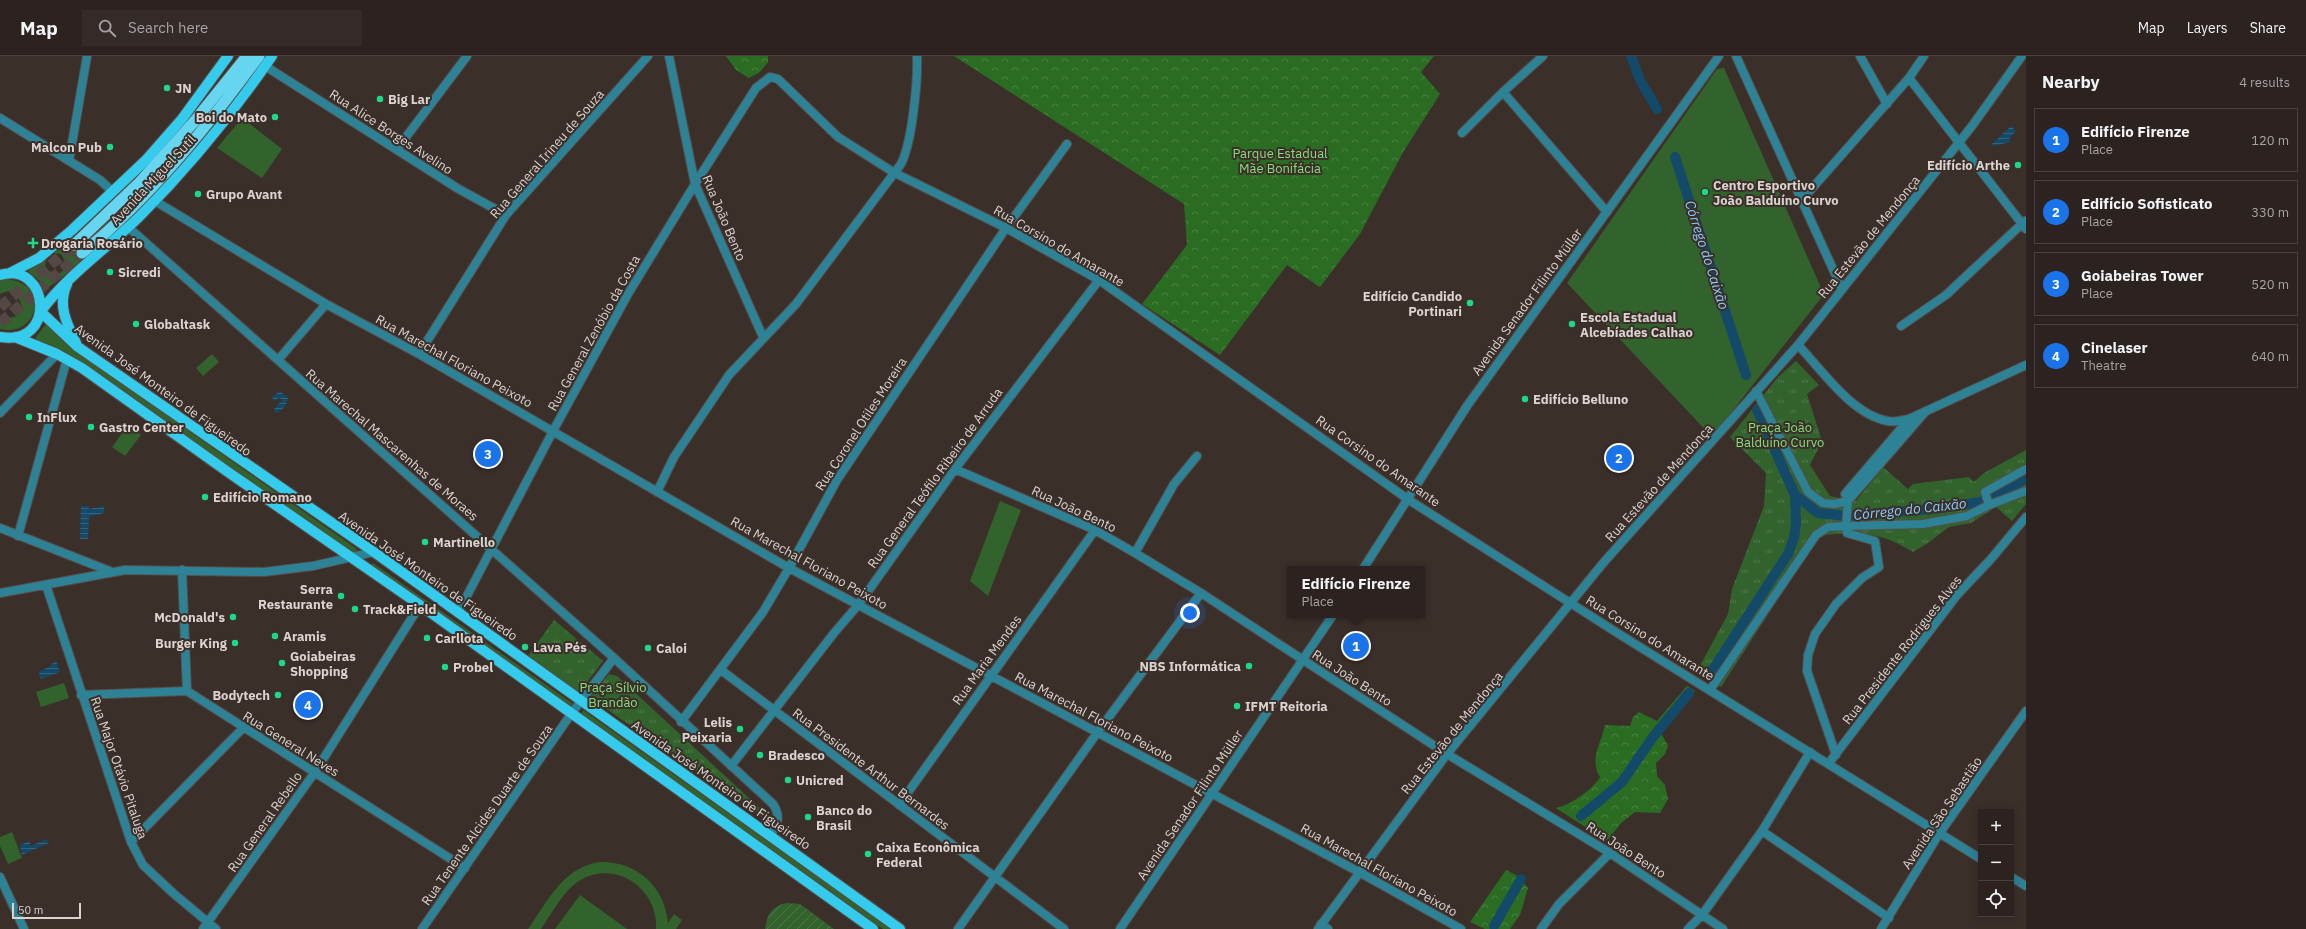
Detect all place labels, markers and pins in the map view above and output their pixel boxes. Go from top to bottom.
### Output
place label: JN [175,80,192,97]
marker: JN [162,83,172,93]
place label: Big Lar [388,91,430,108]
marker: Big Lar [375,94,385,104]
place label: Boi do Mato [196,109,267,126]
marker: Boi do Mato [270,112,280,122]
place label: Malcon Pub [31,139,102,156]
marker: Malcon Pub [105,142,115,152]
place label: Edifício Arthe [1927,157,2010,174]
marker: Edifício Arthe [2013,160,2023,170]
place label: Centro Esportivo João Balduíno Curvo [1713,177,1839,209]
place label: Grupo Avant [206,186,282,203]
marker: Centro Esportivo João Balduíno Curvo [1700,187,1710,197]
marker: Grupo Avant [193,189,203,199]
place label: Drogaria Rosário [41,235,143,252]
marker: Drogaria Rosário [28,238,38,248]
place label: Sicredi [118,264,161,281]
marker: Sicredi [105,267,115,277]
place label: Edifício Candido Portinari [1363,288,1462,320]
marker: Edifício Candido Portinari [1465,298,1475,308]
place label: Escola Estadual Alcebíades Calhao [1580,309,1693,341]
place label: Globaltask [144,316,211,333]
marker: Globaltask [131,319,141,329]
marker: Escola Estadual Alcebíades Calhao [1567,319,1577,329]
place label: Edifício Belluno [1533,391,1628,408]
marker: Edifício Belluno [1520,394,1530,404]
place label: InFlux [37,409,78,426]
marker: InFlux [24,412,34,422]
place label: Gastro Center [99,419,184,436]
marker: Gastro Center [86,422,96,432]
pin: 3 [475,439,501,469]
pin: 2 [1606,443,1632,473]
place label: Edifício Romano [213,489,312,506]
marker: Edifício Romano [200,492,210,502]
place label: Martinello [433,534,495,551]
marker: Martinello [420,537,430,547]
place label: Serra Restaurante [258,581,333,613]
marker: Serra Restaurante [336,591,346,601]
place label: Track&Field [363,601,436,618]
marker: Track&Field [350,604,360,614]
place label: McDonald's [154,609,225,626]
marker: McDonald's [228,612,238,622]
place label: Aramis [283,628,327,645]
place label: Carllota [435,630,484,647]
marker: Aramis [270,631,280,641]
pin: 1 [1343,631,1369,661]
marker: Carllota [422,633,432,643]
place label: Burger King [155,635,228,652]
marker: Burger King [230,638,240,648]
place label: Lava Pés [533,639,587,656]
place label: Caloi [656,640,687,657]
marker: Lava Pés [520,642,530,652]
marker: Caloi [643,643,653,653]
place label: Goiabeiras Shopping [290,648,356,680]
marker: Goiabeiras Shopping [277,658,287,668]
place label: NBS Informática [1139,658,1241,675]
place label: Probel [453,659,493,676]
marker: NBS Informática [1244,661,1254,671]
marker: Probel [440,662,450,672]
place label: Bodytech [212,687,270,704]
marker: Bodytech [273,690,283,700]
pin: 4 [295,690,321,720]
place label: IFMT Reitoria [1245,698,1328,715]
marker: IFMT Reitoria [1232,701,1242,711]
place label: Lelis Peixaria [682,714,732,746]
marker: Lelis Peixaria [735,724,745,734]
place label: Bradesco [768,747,825,764]
marker: Bradesco [755,750,765,760]
place label: Unicred [796,772,844,789]
marker: Unicred [783,775,793,785]
place label: Banco do Brasil [816,802,872,834]
marker: Banco do Brasil [803,812,813,822]
place label: Caixa Econômica Federal [876,839,980,871]
marker: Caixa Econômica Federal [863,849,873,859]

